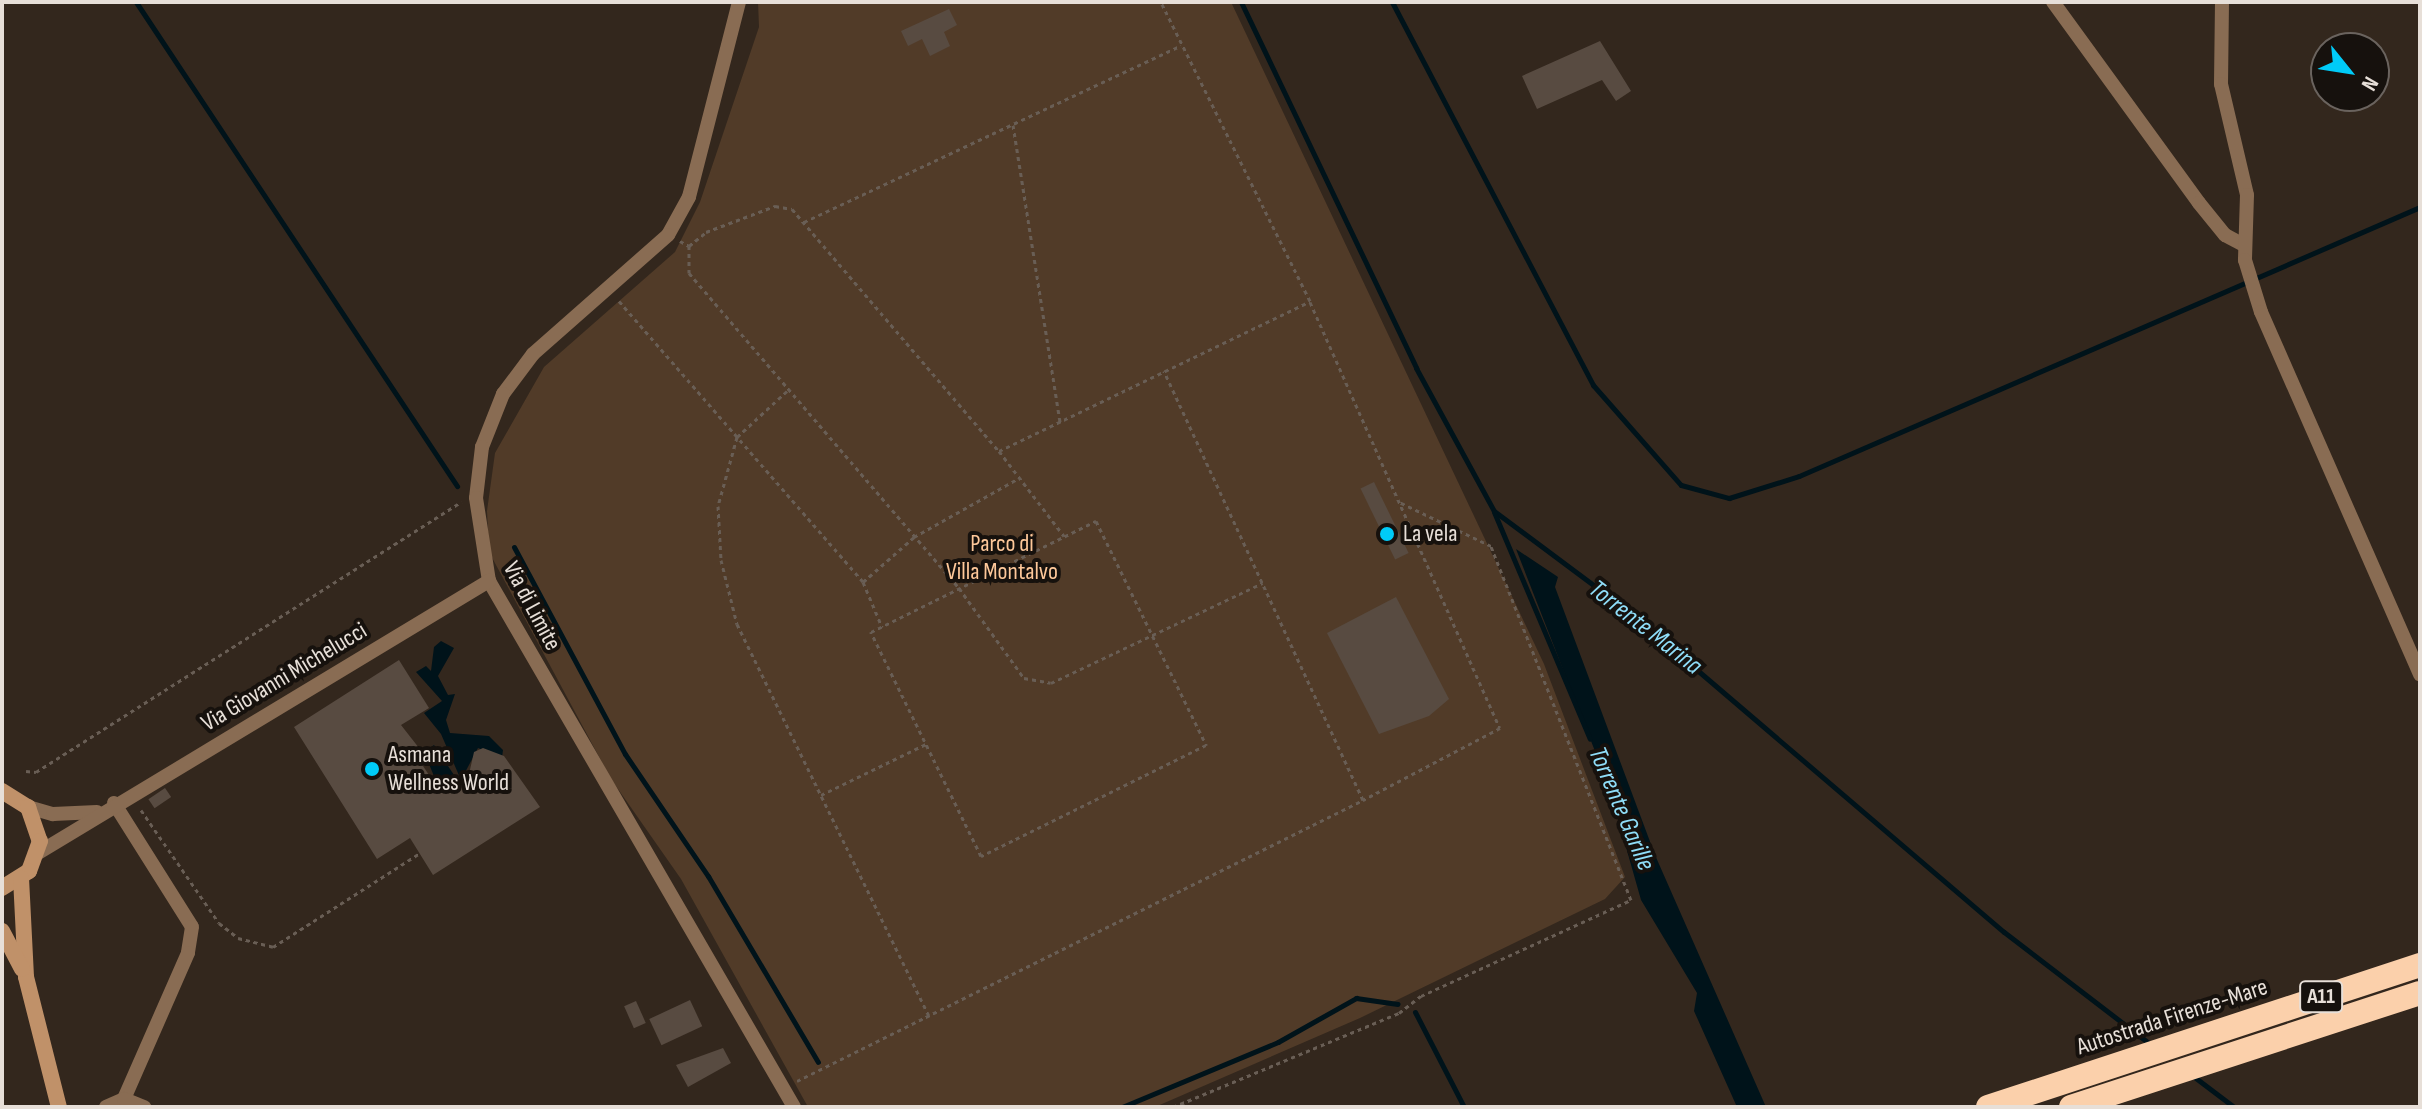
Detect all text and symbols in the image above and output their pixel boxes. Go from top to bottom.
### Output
north arrow [2310,32,2390,112]
text: N [2355,71,2384,95]
place label: La vela [1403,520,1457,548]
marker: La vela [1378,525,1396,543]
park label: Parco di Villa Montalvo [946,530,1058,586]
street label: Via di Limite [497,557,567,655]
water label: Torrente Marina [1582,574,1708,682]
street label: Via Giovanni Michelucci [196,616,372,738]
place label: Asmana Wellness World [388,741,509,797]
water label: Torrente Garille [1581,742,1661,876]
marker: Asmana Wellness World [363,760,381,778]
street label: Autostrada Firenze-Mare [2073,973,2271,1061]
road number: A11 [2299,979,2343,1015]

